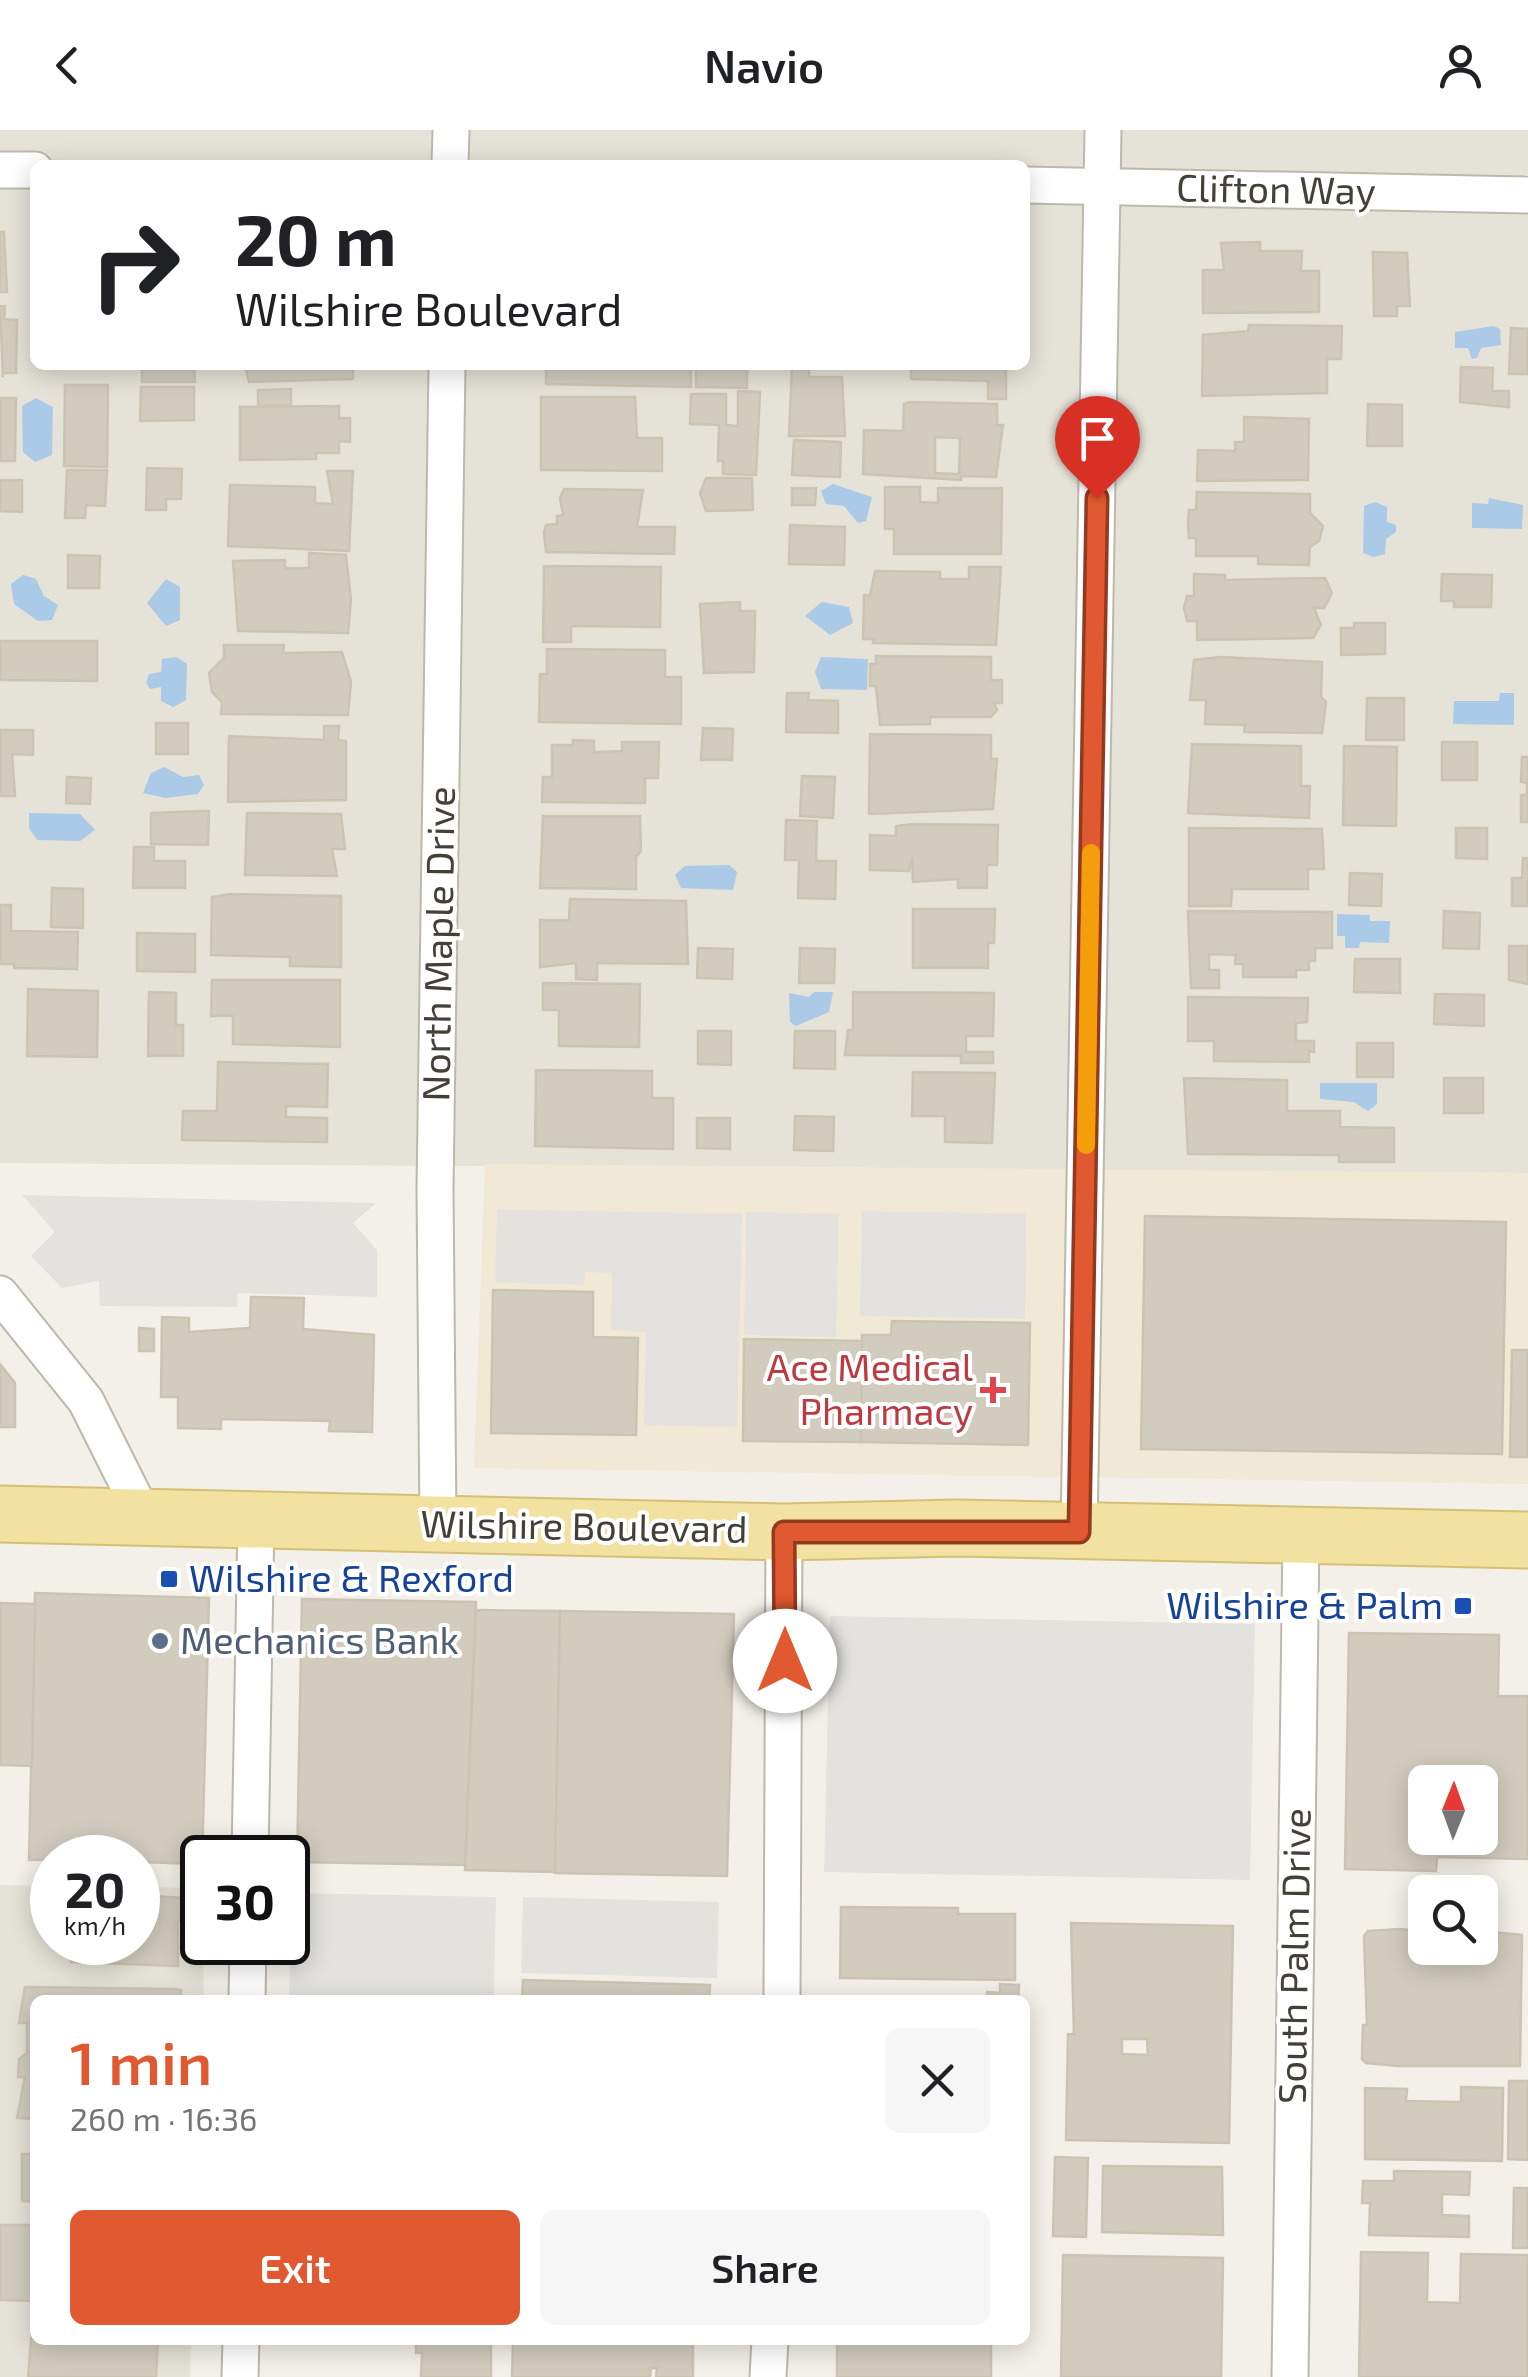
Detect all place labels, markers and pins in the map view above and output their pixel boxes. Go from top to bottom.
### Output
pin [1055,396,1140,499]
place label: Ace Medical Pharmacy [767,1343,973,1433]
marker: Ace Medical Pharmacy [982,1379,1004,1401]
place label: Wilshire & Rexford [189,1554,514,1600]
marker: Wilshire & Rexford [158,1568,180,1590]
place label: Wilshire & Palm [1166,1581,1443,1627]
marker: Wilshire & Palm [1452,1595,1474,1617]
place label: Mechanics Bank [180,1616,459,1662]
marker: Mechanics Bank [149,1630,171,1652]

